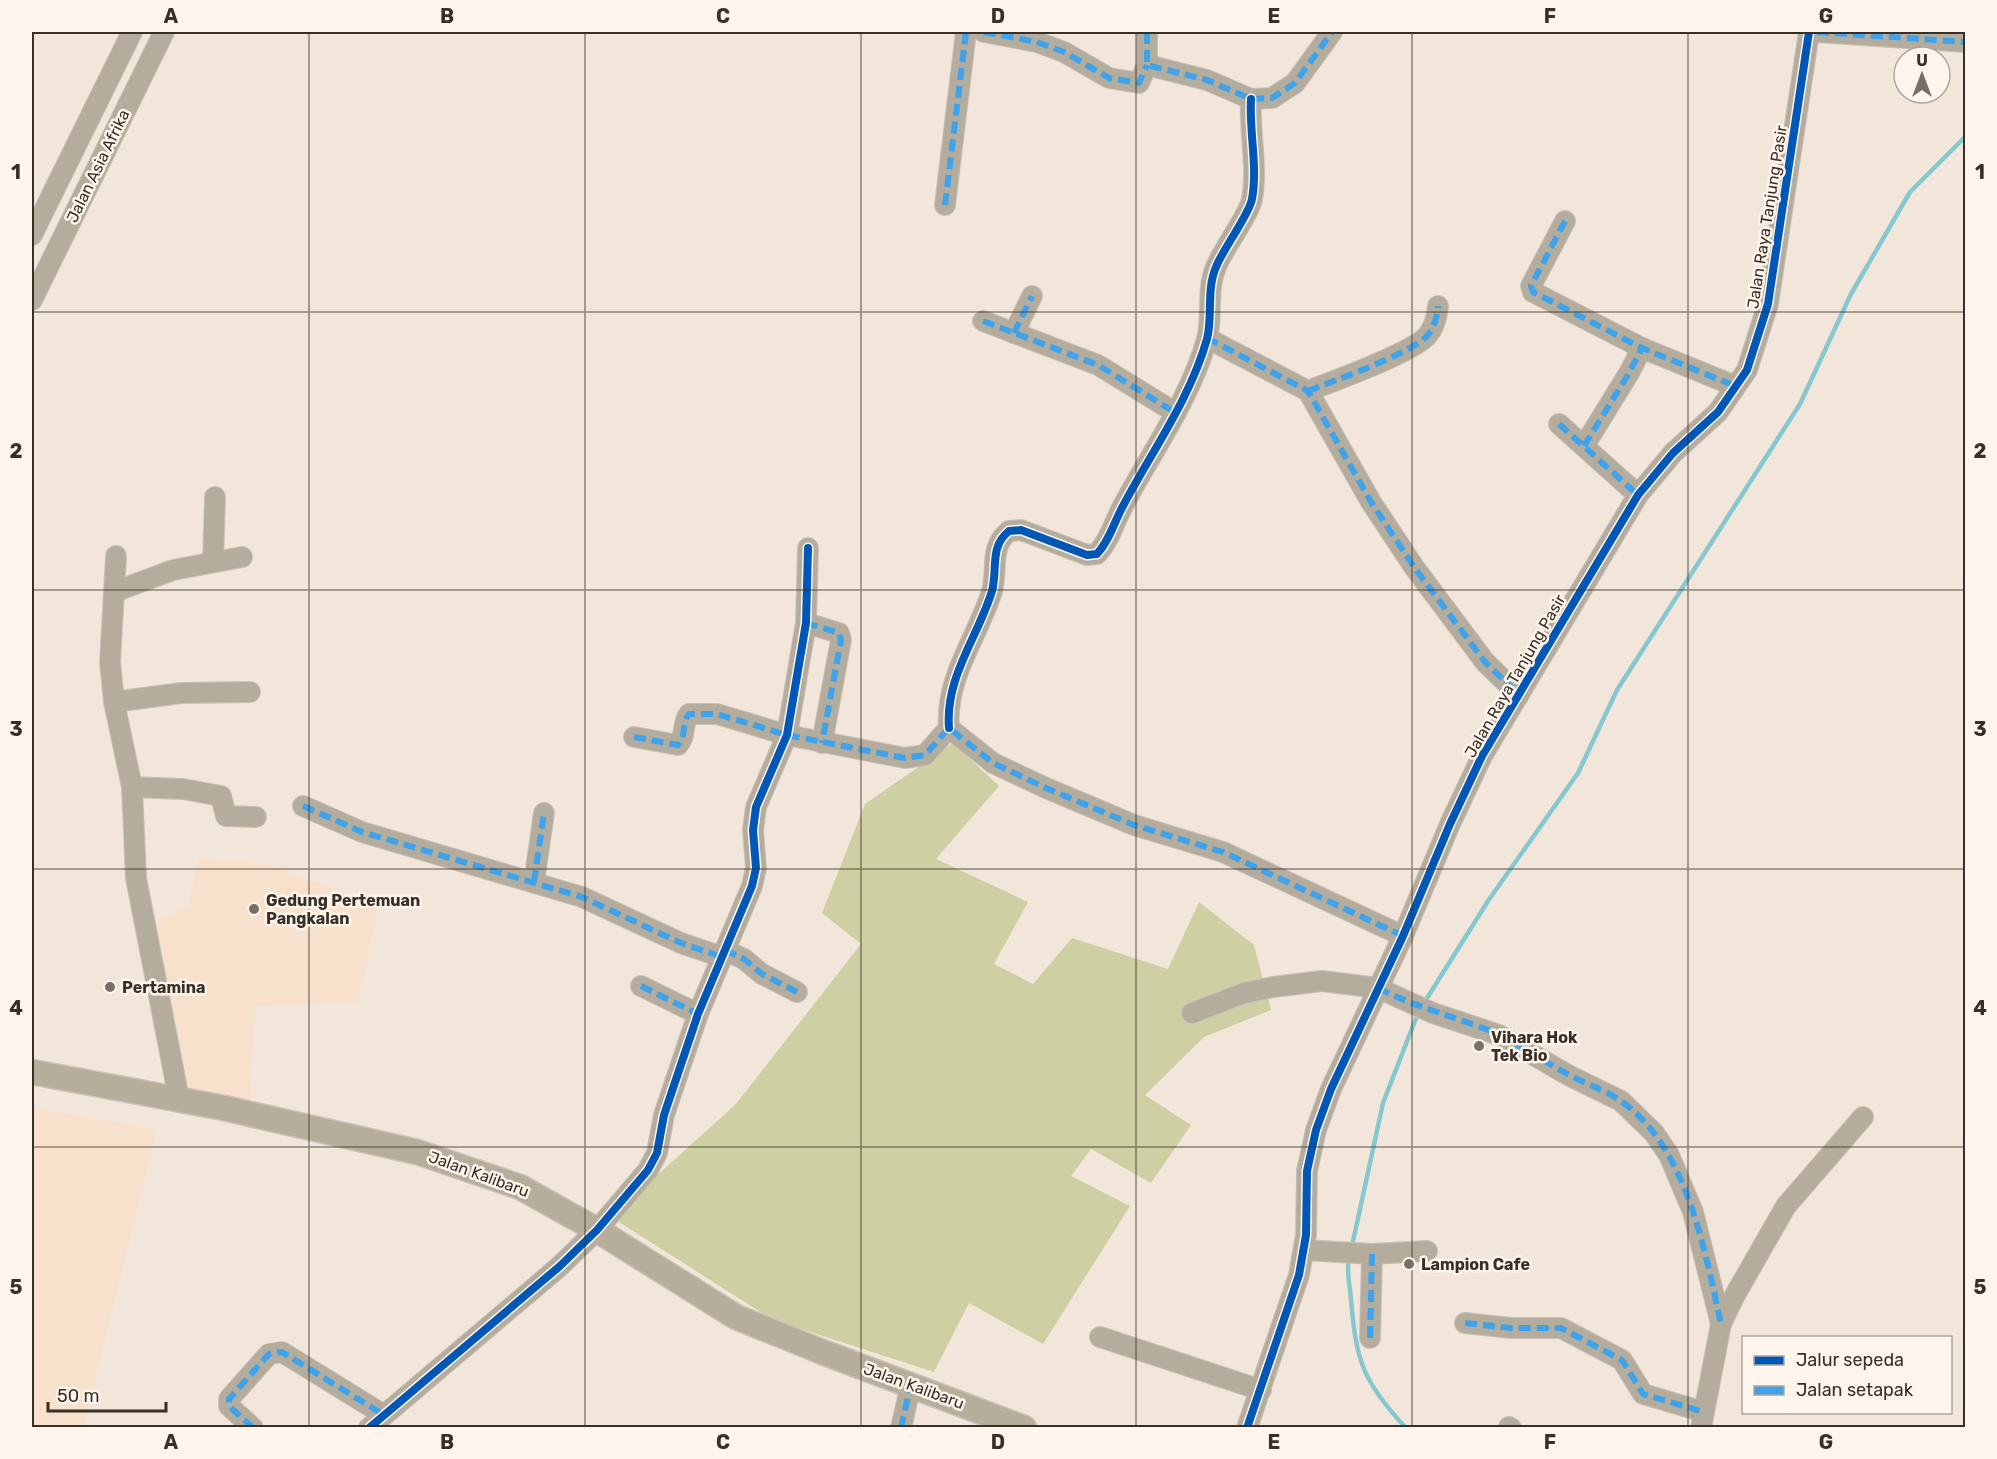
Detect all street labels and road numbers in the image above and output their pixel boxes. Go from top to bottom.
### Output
street label: Jalan Asia Afrika [62,106,134,226]
street label: Jalan Raya Tanjung Pasir [1743,124,1791,310]
street label: Jalan Raya Tanjung Pasir [1460,591,1570,761]
street label: Jalan Kalibaru [426,1147,532,1201]
street label: Jalan Kalibaru [861,1359,967,1413]

